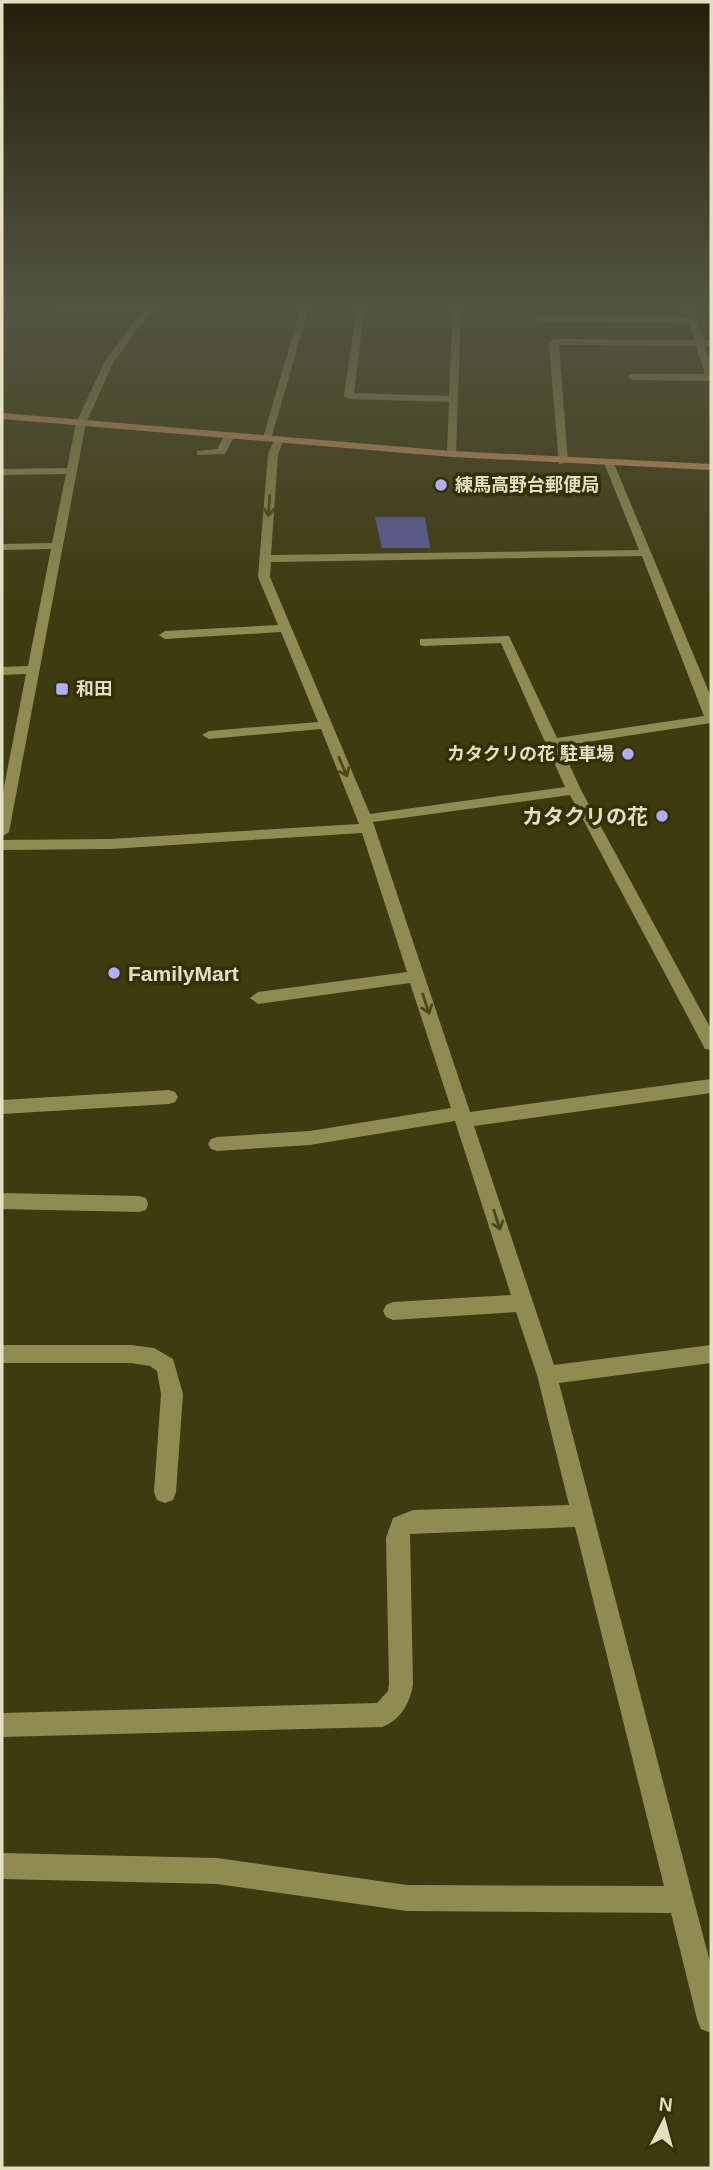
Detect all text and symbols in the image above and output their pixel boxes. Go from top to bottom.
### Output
place label: 練馬高野台郵便局 [455,475,599,495]
marker: 練馬高野台郵便局 [433,477,449,493]
one-way arrow [262,495,275,517]
place label: 和田 [76,679,112,699]
marker: 和田 [54,681,70,697]
place label: カタクリの花 駐車場 [447,744,614,764]
marker: カタクリの花 駐車場 [620,746,636,762]
one-way arrow [337,755,350,777]
place label: カタクリの花 [522,805,648,828]
marker: カタクリの花 [654,808,670,824]
place label: FamilyMart [128,962,239,985]
marker: FamilyMart [106,965,122,981]
one-way arrow [421,993,433,1015]
one-way arrow [492,1209,505,1231]
north arrow [629,2086,699,2156]
text: N [658,2093,674,2116]

